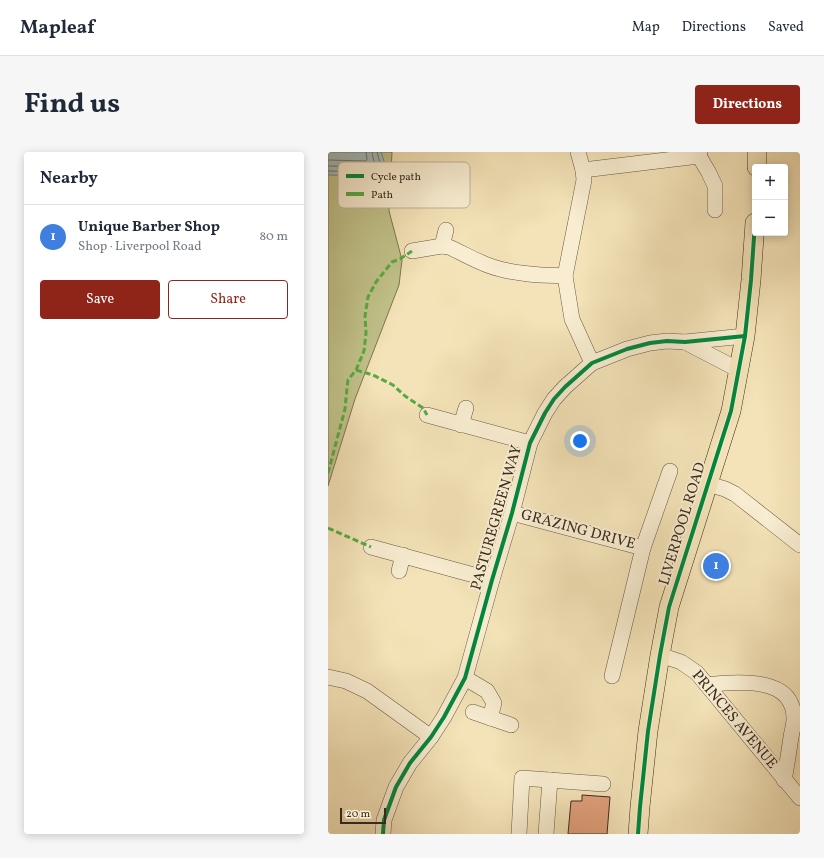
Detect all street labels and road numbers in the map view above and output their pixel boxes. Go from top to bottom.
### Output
street label: PASTUREGREEN WAY [466,443,528,593]
street label: LIVERPOOL ROAD [654,460,712,588]
street label: GRAZING DRIVE [519,505,637,555]
street label: PRINCES AVENUE [686,666,782,774]

